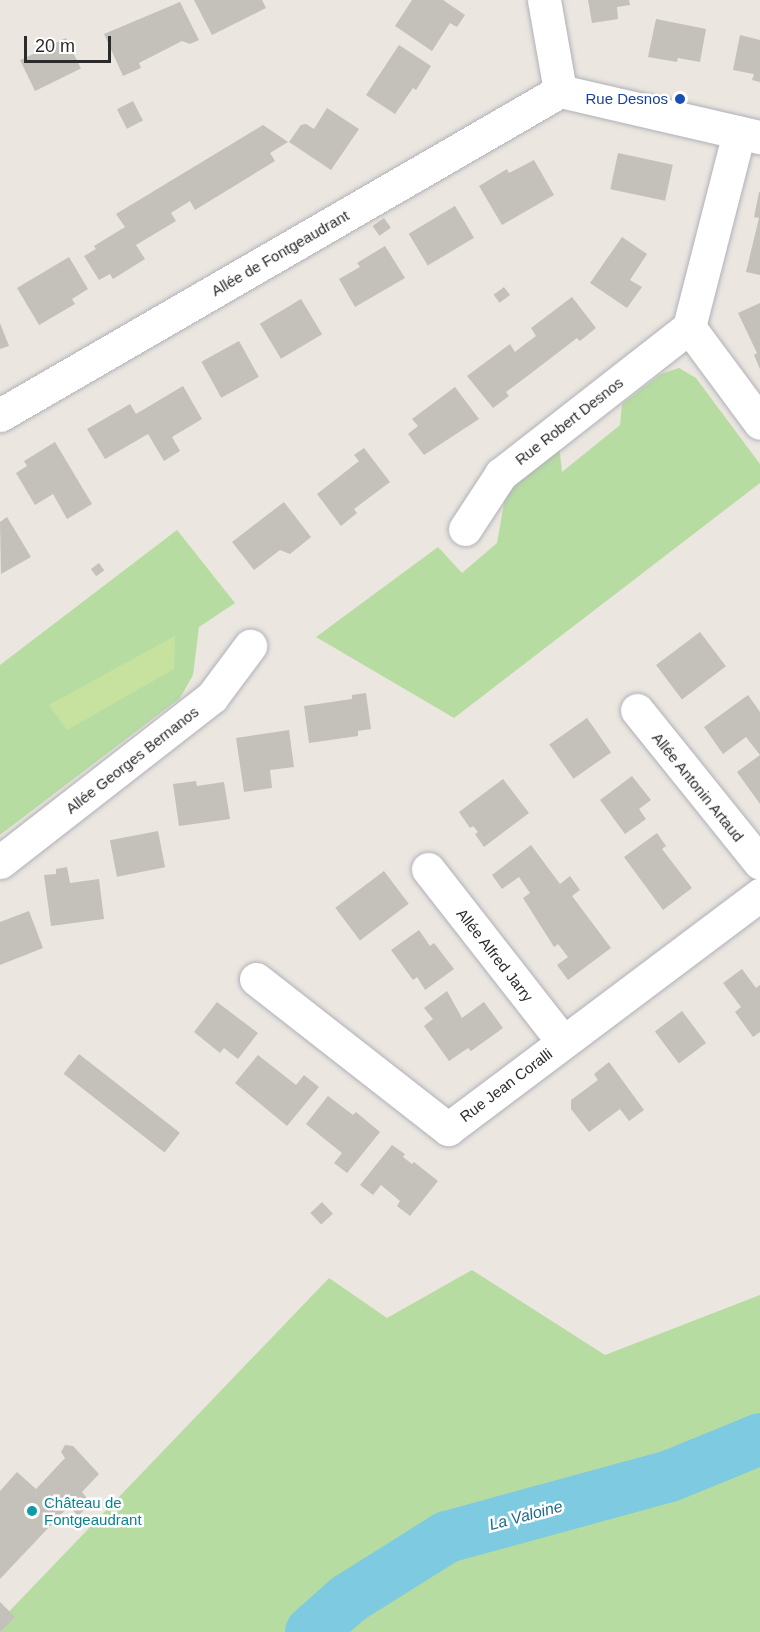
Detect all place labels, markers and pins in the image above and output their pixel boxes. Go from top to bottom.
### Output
place label: Rue Desnos [585,90,668,108]
marker: Rue Desnos [673,92,687,106]
place label: Château de Fontgeaudrant [44,1493,142,1528]
marker: Château de Fontgeaudrant [25,1504,39,1518]

